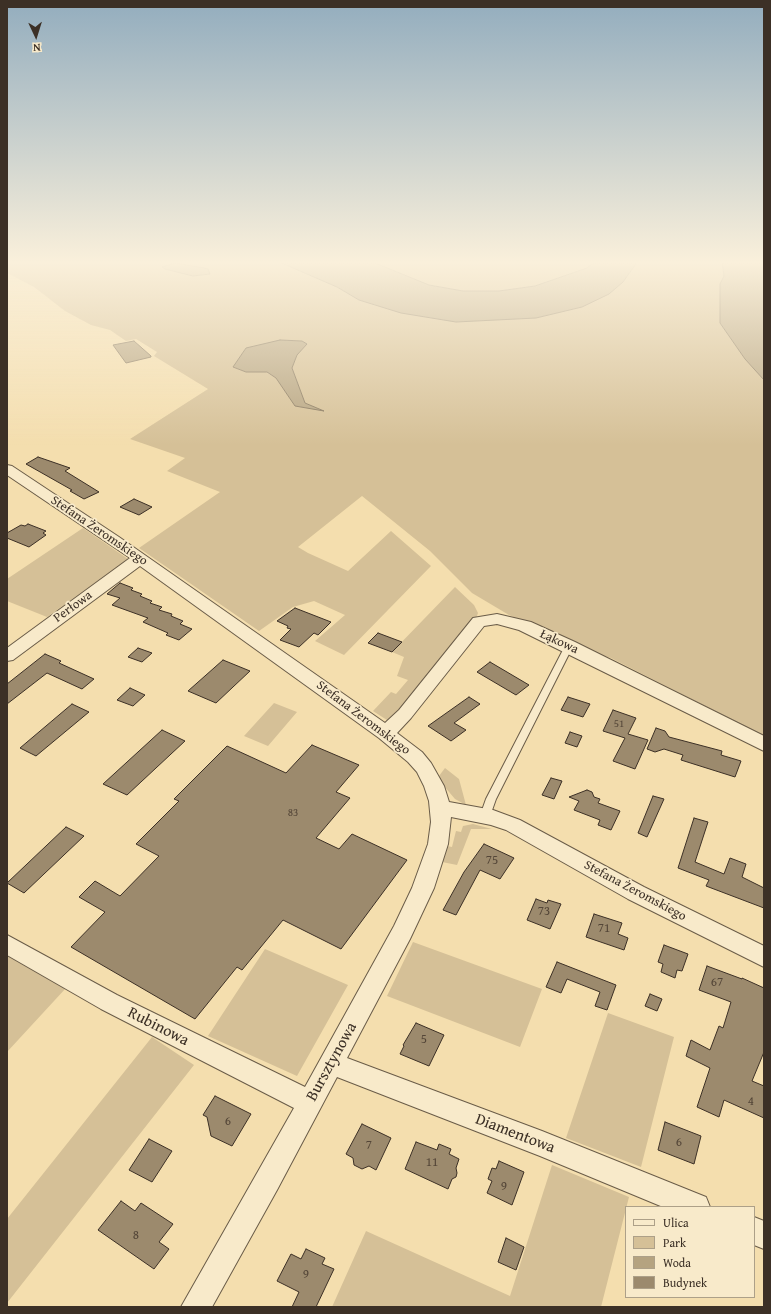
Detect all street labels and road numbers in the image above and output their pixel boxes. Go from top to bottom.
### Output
street label: Stefana Żeromskiego [48,493,150,569]
street label: Perłowa [51,588,95,626]
street label: Łąkowa [537,626,581,658]
street label: Stefana Żeromskiego [313,678,413,758]
street label: Stefana Żeromskiego [581,857,689,925]
street label: Rubinowa [124,1003,192,1051]
street label: Bursztynowa [303,1019,361,1105]
street label: Diamentowa [473,1110,557,1158]

